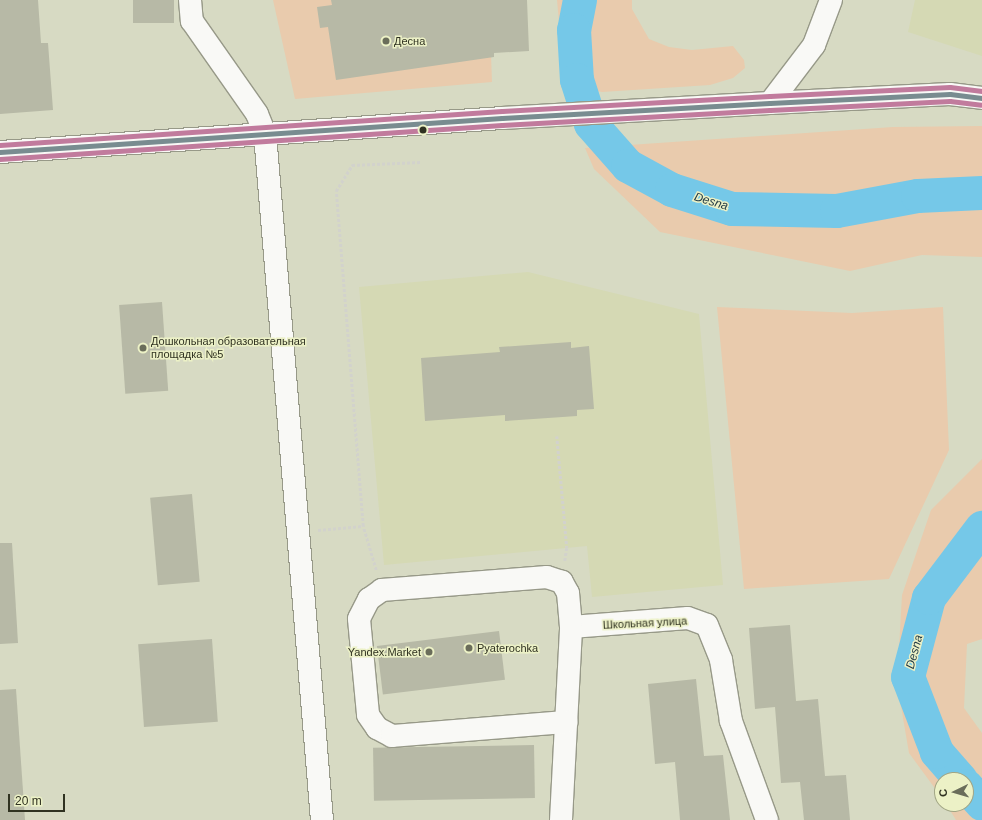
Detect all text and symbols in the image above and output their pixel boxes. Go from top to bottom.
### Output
place label: Десна [394,34,425,48]
marker: Десна [381,36,391,46]
unlabelled marker [418,125,428,135]
water label: Desna [692,190,730,214]
place label: Дошкольная образовательная площадка №5 [151,335,306,361]
marker: Дошкольная образовательная площадка №5 [138,343,148,353]
street label: Школьная улица [602,614,688,632]
water label: Desna [904,633,926,671]
place label: Pyaterochka [477,641,538,655]
marker: Pyaterochka [464,643,474,653]
place label: Yandex.Market [348,645,421,659]
marker: Yandex.Market [424,647,434,657]
north arrow [934,772,974,812]
scale bar [10,786,67,812]
text: С [937,788,949,797]
text: 20 m [15,794,42,808]

